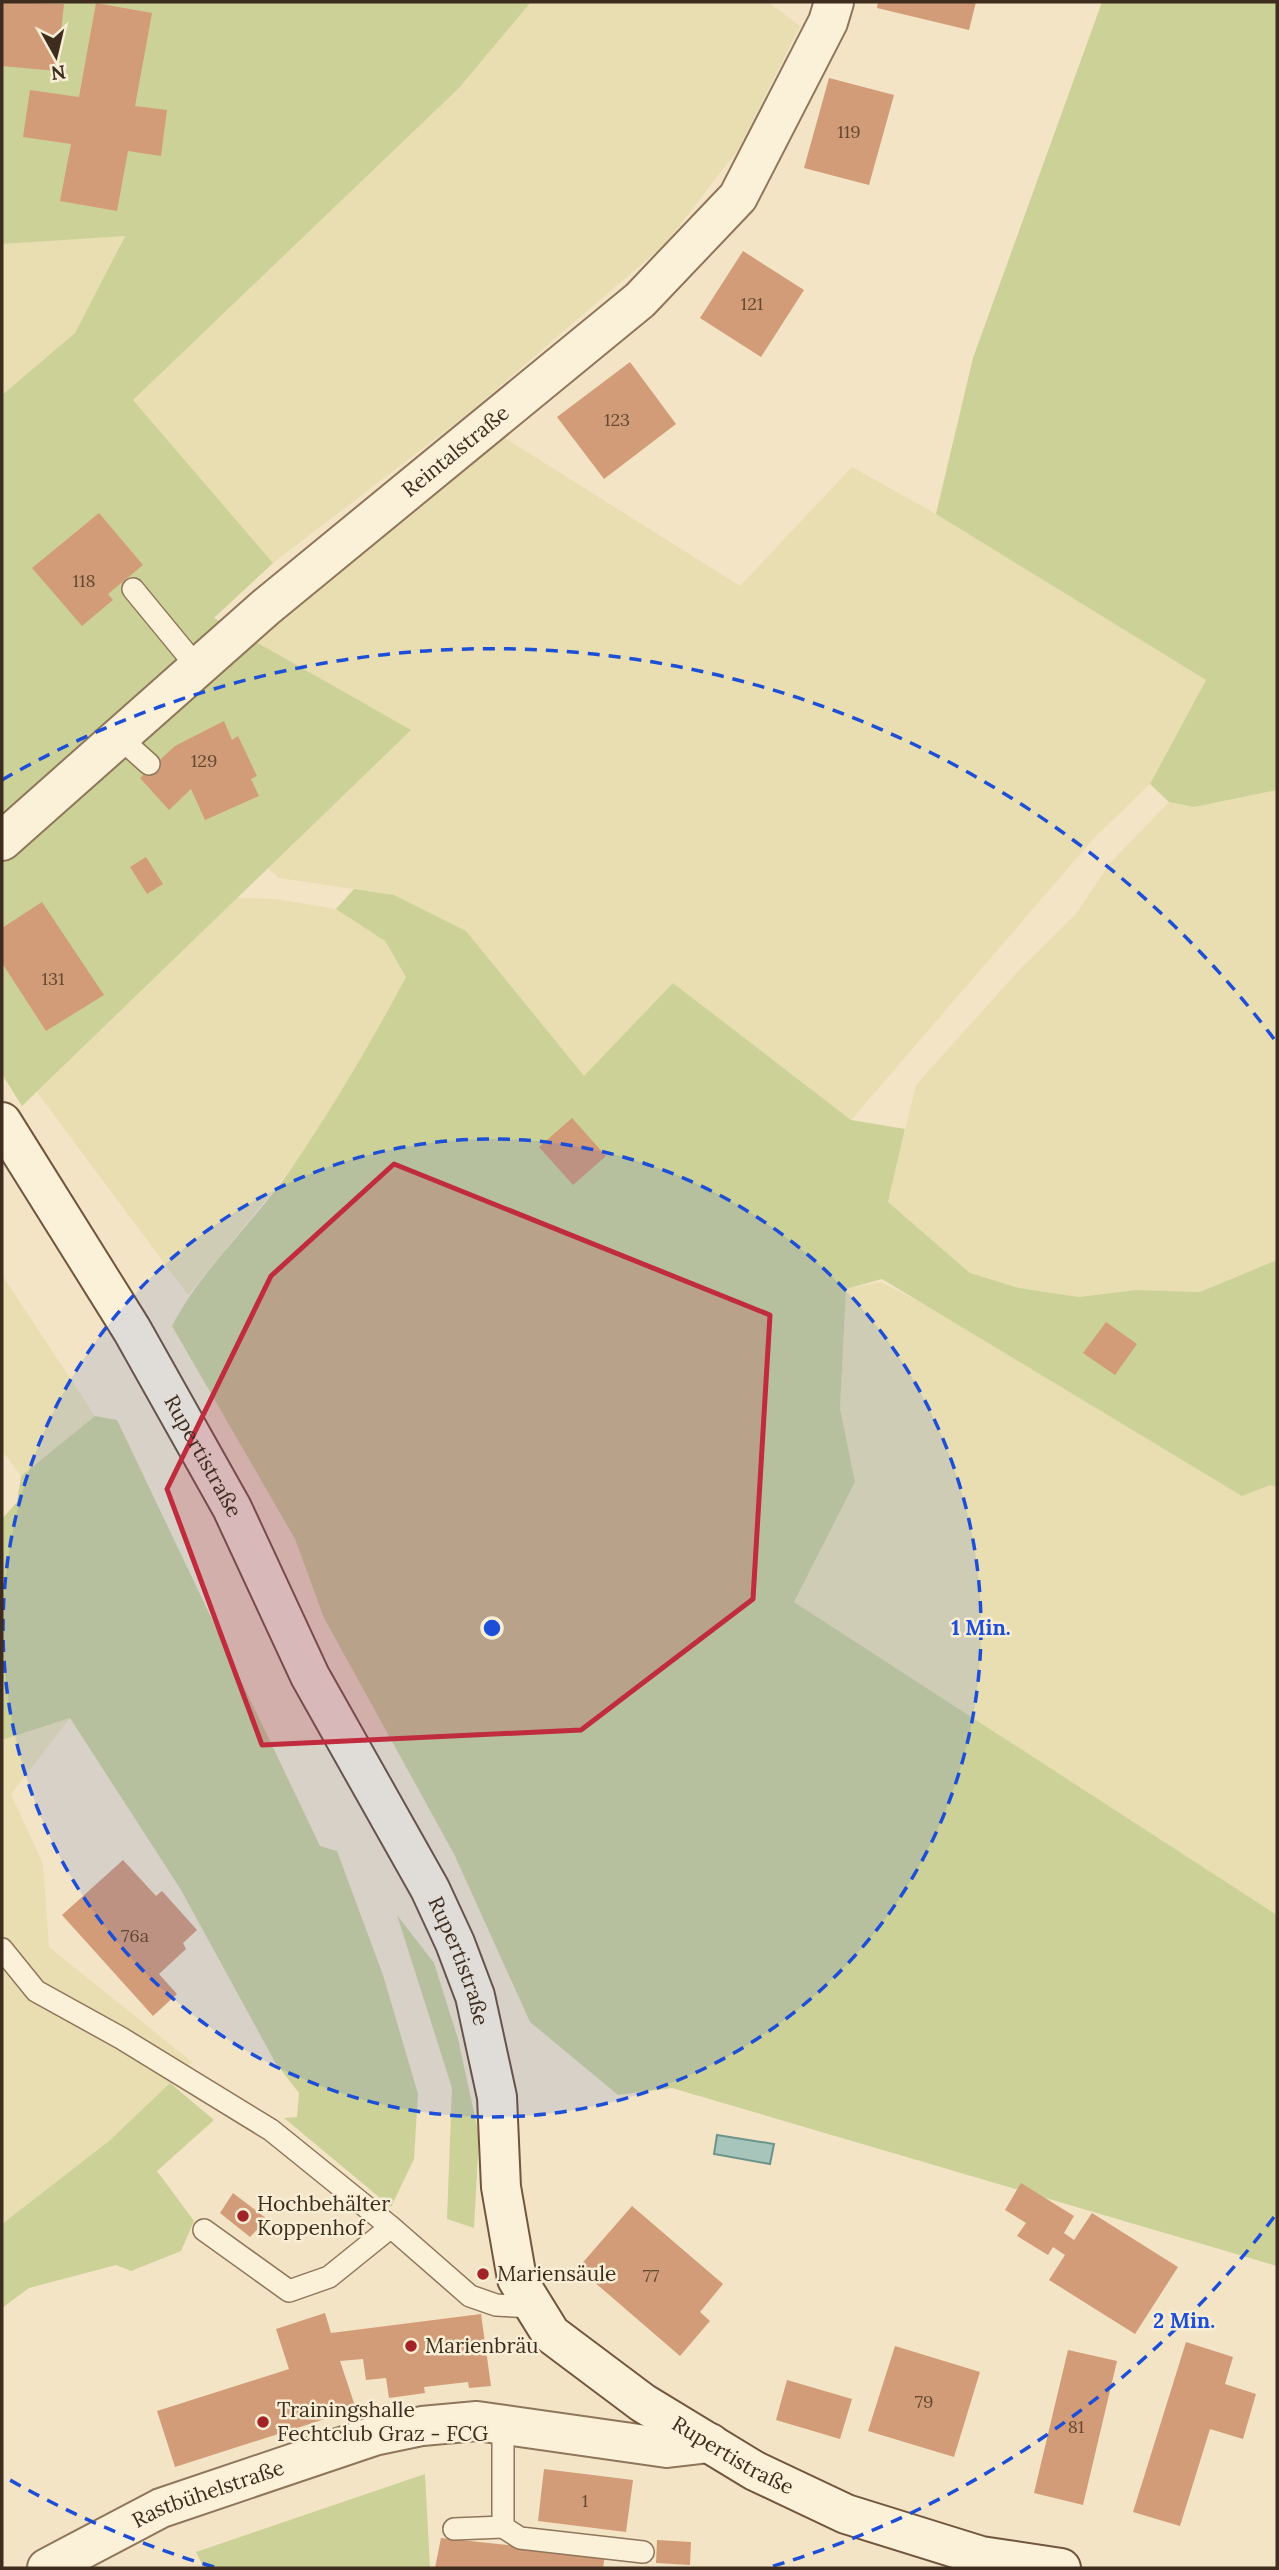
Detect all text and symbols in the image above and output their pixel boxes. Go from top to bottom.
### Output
north arrow [21,21,91,91]
text: N [49,60,67,86]
house number: 119 [837,120,861,143]
house number: 121 [741,292,763,315]
street label: Reintalstraße [396,399,514,503]
house number: 123 [604,408,630,431]
house number: 118 [72,569,96,592]
house number: 129 [191,749,217,772]
house number: 131 [41,967,65,990]
street label: Rupertistraße [158,1390,248,1521]
text: 1 Min. [951,1614,1011,1641]
centre of rings [480,1616,504,1640]
street label: Rupertistraße [422,1892,495,2028]
house number: 76a [121,1924,149,1947]
place label: Hochbehälter Koppenhof [257,2190,390,2241]
marker: Hochbehälter Koppenhof [235,2208,251,2224]
place label: Mariensäule [497,2260,616,2287]
house number: 77 [643,2264,659,2287]
marker: Mariensäule [475,2266,491,2282]
text: 2 Min. [1153,2307,1215,2334]
place label: Marienbräu [425,2332,539,2359]
marker: Marienbräu [403,2338,419,2354]
house number: 79 [915,2390,933,2413]
place label: Trainingshalle Fechtclub Graz - FCG [277,2396,488,2447]
street label: Rupertistraße [667,2410,798,2500]
marker: Trainingshalle Fechtclub Graz - FCG [255,2414,271,2430]
house number: 81 [1068,2415,1084,2438]
street label: Rastbühelstraße [127,2453,287,2534]
house number: 1 [582,2489,588,2512]

